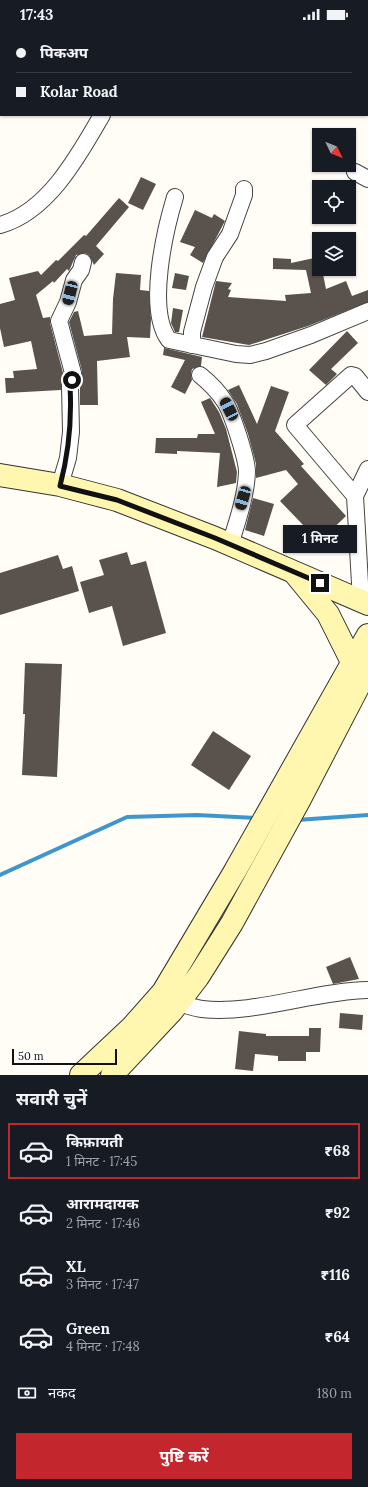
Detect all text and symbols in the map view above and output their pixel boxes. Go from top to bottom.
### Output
text: 17:43 [20,5,53,24]
text: पिकअप [40,43,88,62]
text: Kolar Road [40,82,118,101]
north arrow [312,128,356,172]
map controls [312,128,356,276]
button: locate [312,180,356,224]
button: layers [312,232,356,276]
car [61,280,79,306]
route start [63,371,81,389]
car [218,396,240,422]
car [234,485,252,511]
callout: 1 मिनट [283,525,357,553]
text: 1 मिनट [302,530,338,547]
route end [311,574,329,592]
scale bar [12,1047,117,1066]
text: 50 m [18,1049,44,1063]
text: सवारी चुनें [16,1087,87,1110]
text: किफ़ायती [66,1132,123,1151]
icon: car [18,1133,54,1169]
text: ₹68 [324,1141,350,1160]
text: 1 मिनट · 17:45 [66,1153,137,1170]
text: आरामदायक [66,1194,139,1213]
icon: car [18,1195,54,1231]
text: ₹92 [325,1203,350,1222]
text: 2 मिनट · 17:46 [66,1215,140,1232]
icon: car [18,1257,54,1293]
text: XL [66,1257,86,1276]
text: ₹116 [321,1265,350,1284]
text: 3 मिनट · 17:47 [66,1276,139,1293]
icon: car [18,1319,54,1355]
text: Green [66,1319,110,1338]
text: ₹64 [325,1327,350,1346]
text: 4 मिनट · 17:48 [66,1338,140,1355]
icon: cash [16,1382,38,1404]
text: नकद [48,1383,76,1402]
text: 180 m [317,1385,352,1402]
button: पुष्टि करें [16,1433,352,1479]

